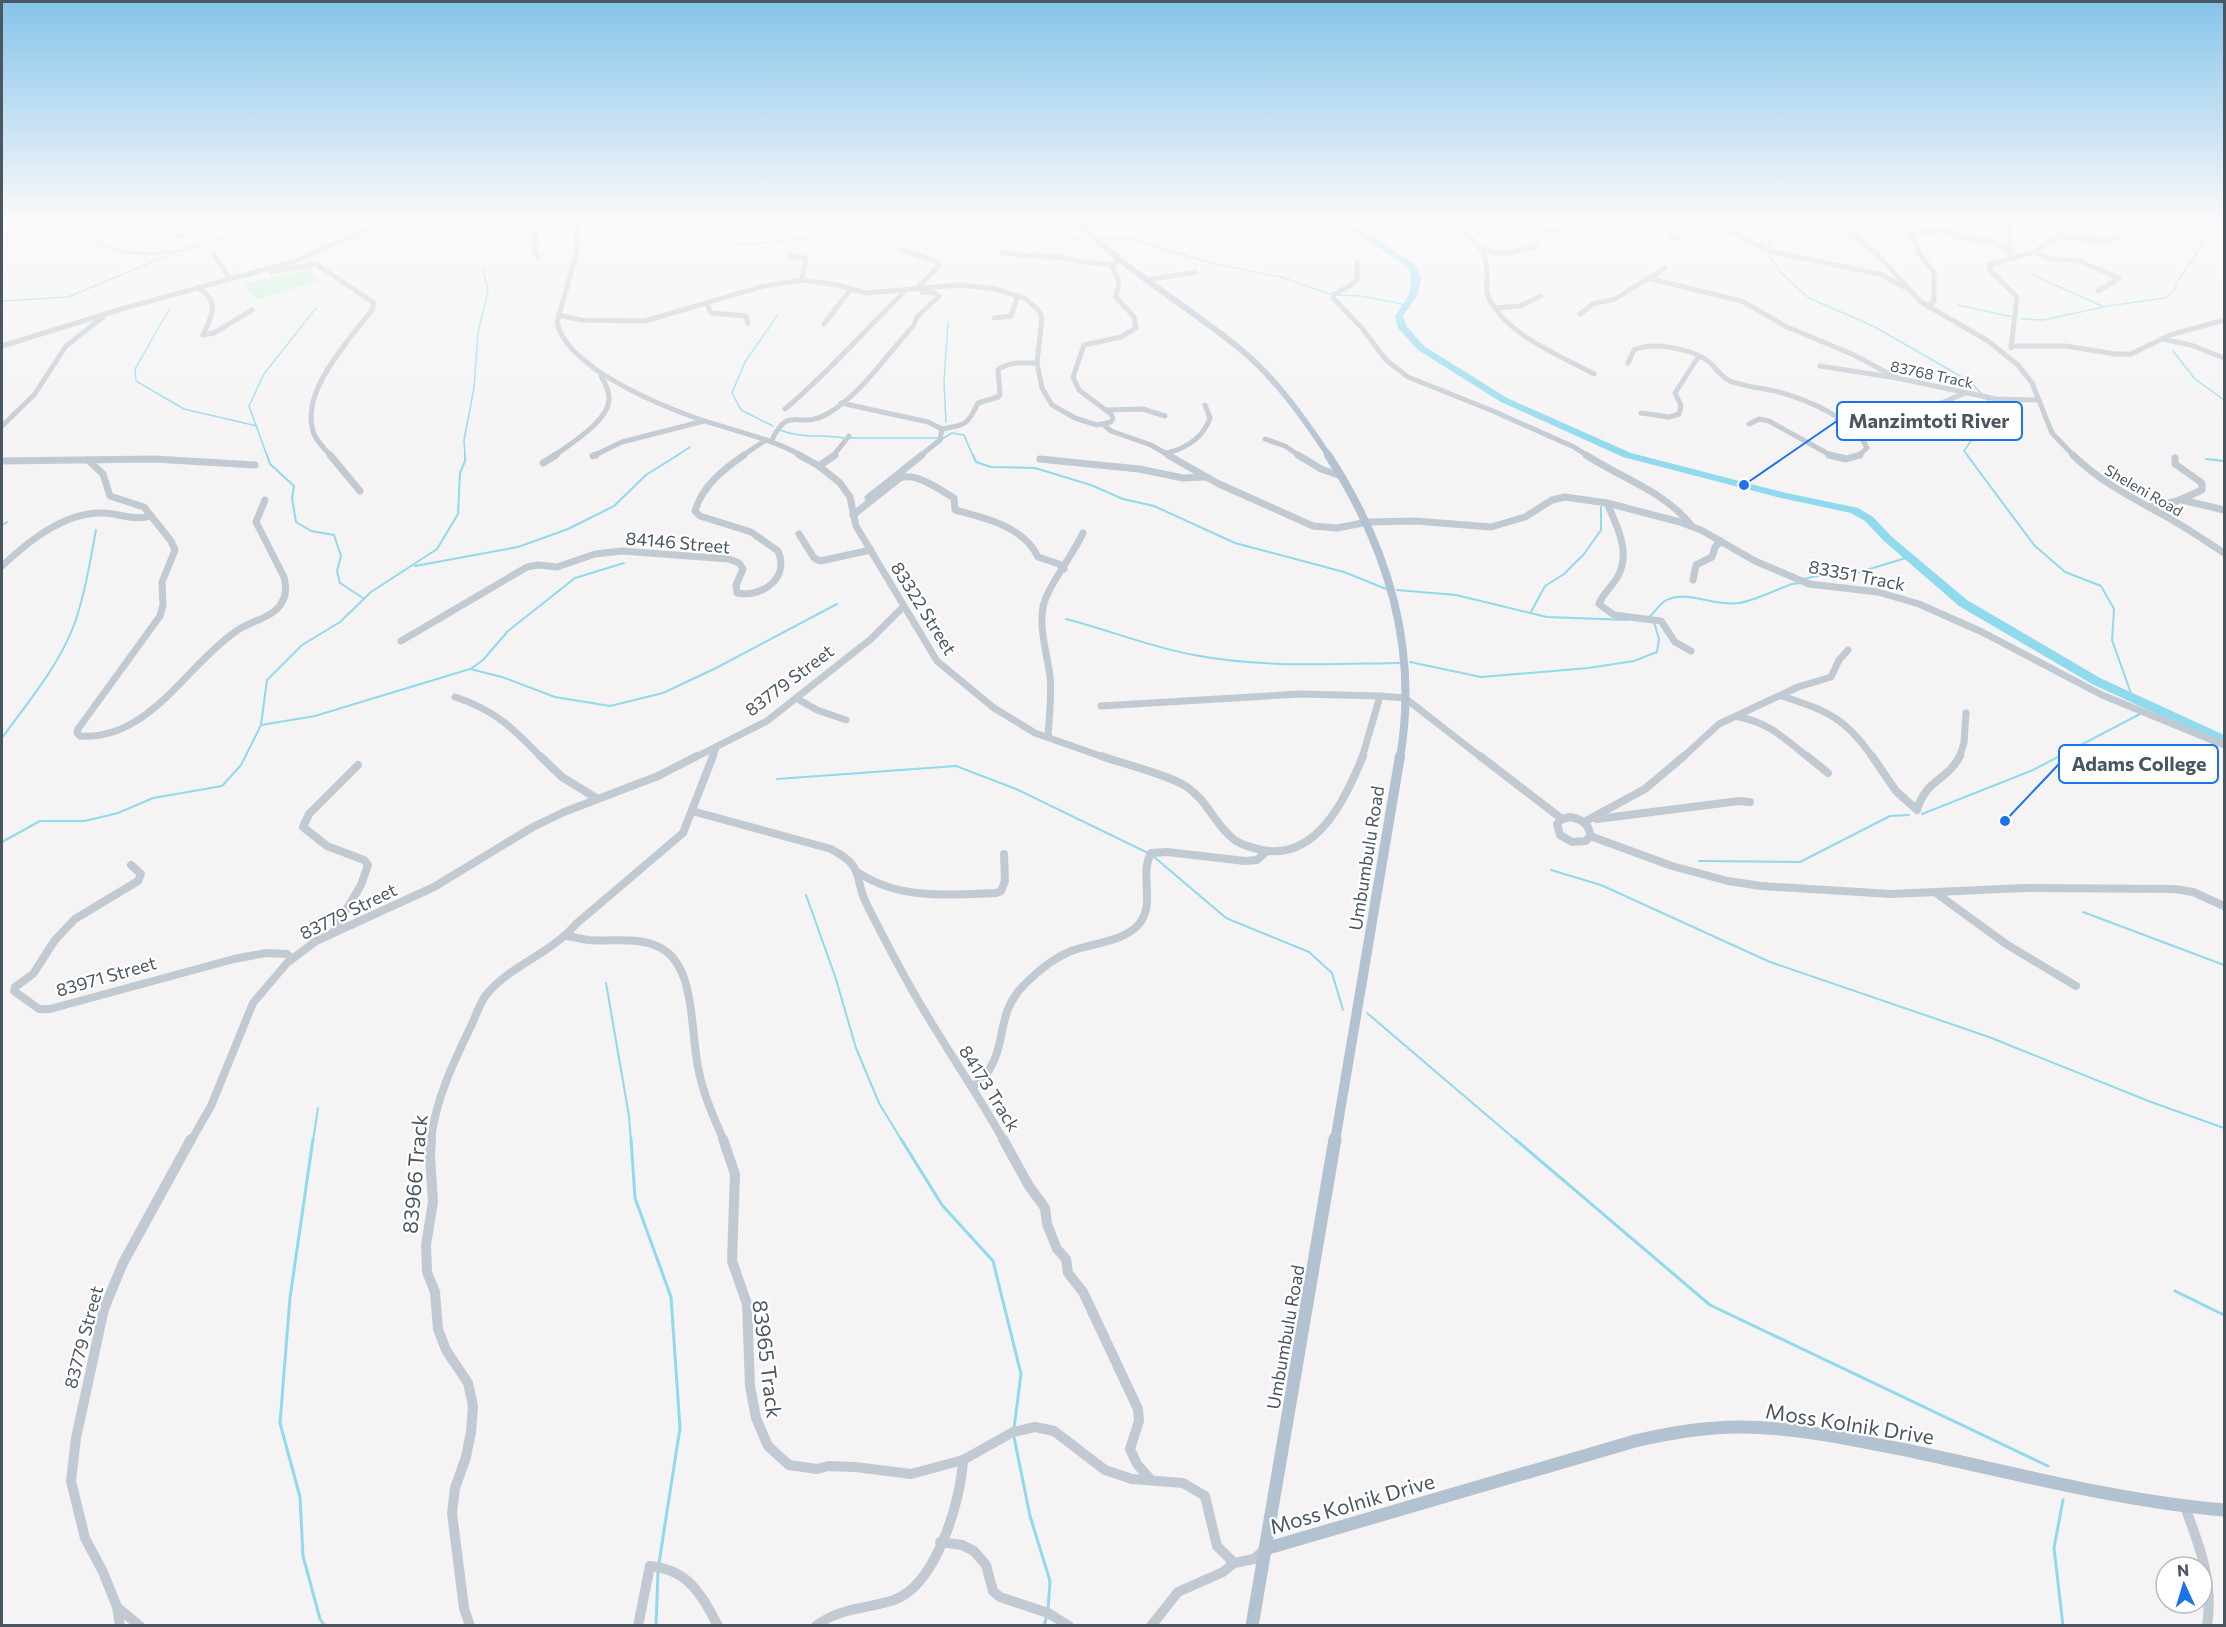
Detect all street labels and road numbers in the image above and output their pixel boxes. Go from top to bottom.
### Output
street label: 83768 Track [1889,356,1975,392]
street label: Sheleni Road [2102,460,2186,520]
street label: 84146 Street [625,526,731,558]
street label: 83351 Track [1807,555,1907,595]
street label: 83322 Street [887,557,961,659]
street label: 83779 Street [740,640,838,720]
street label: Umbumbulu Road [1344,784,1388,932]
street label: 83779 Street [296,878,400,944]
street label: 83971 Street [53,951,159,1001]
street label: 84173 Track [955,1041,1025,1135]
street label: 83966 Track [396,1113,432,1235]
street label: Umbumbulu Road [1261,1263,1309,1411]
street label: 83779 Street [59,1283,107,1391]
street label: 83965 Track [748,1298,788,1420]
street label: Moss Kolnik Drive [1764,1397,1936,1449]
street label: Moss Kolnik Drive [1267,1468,1437,1538]

